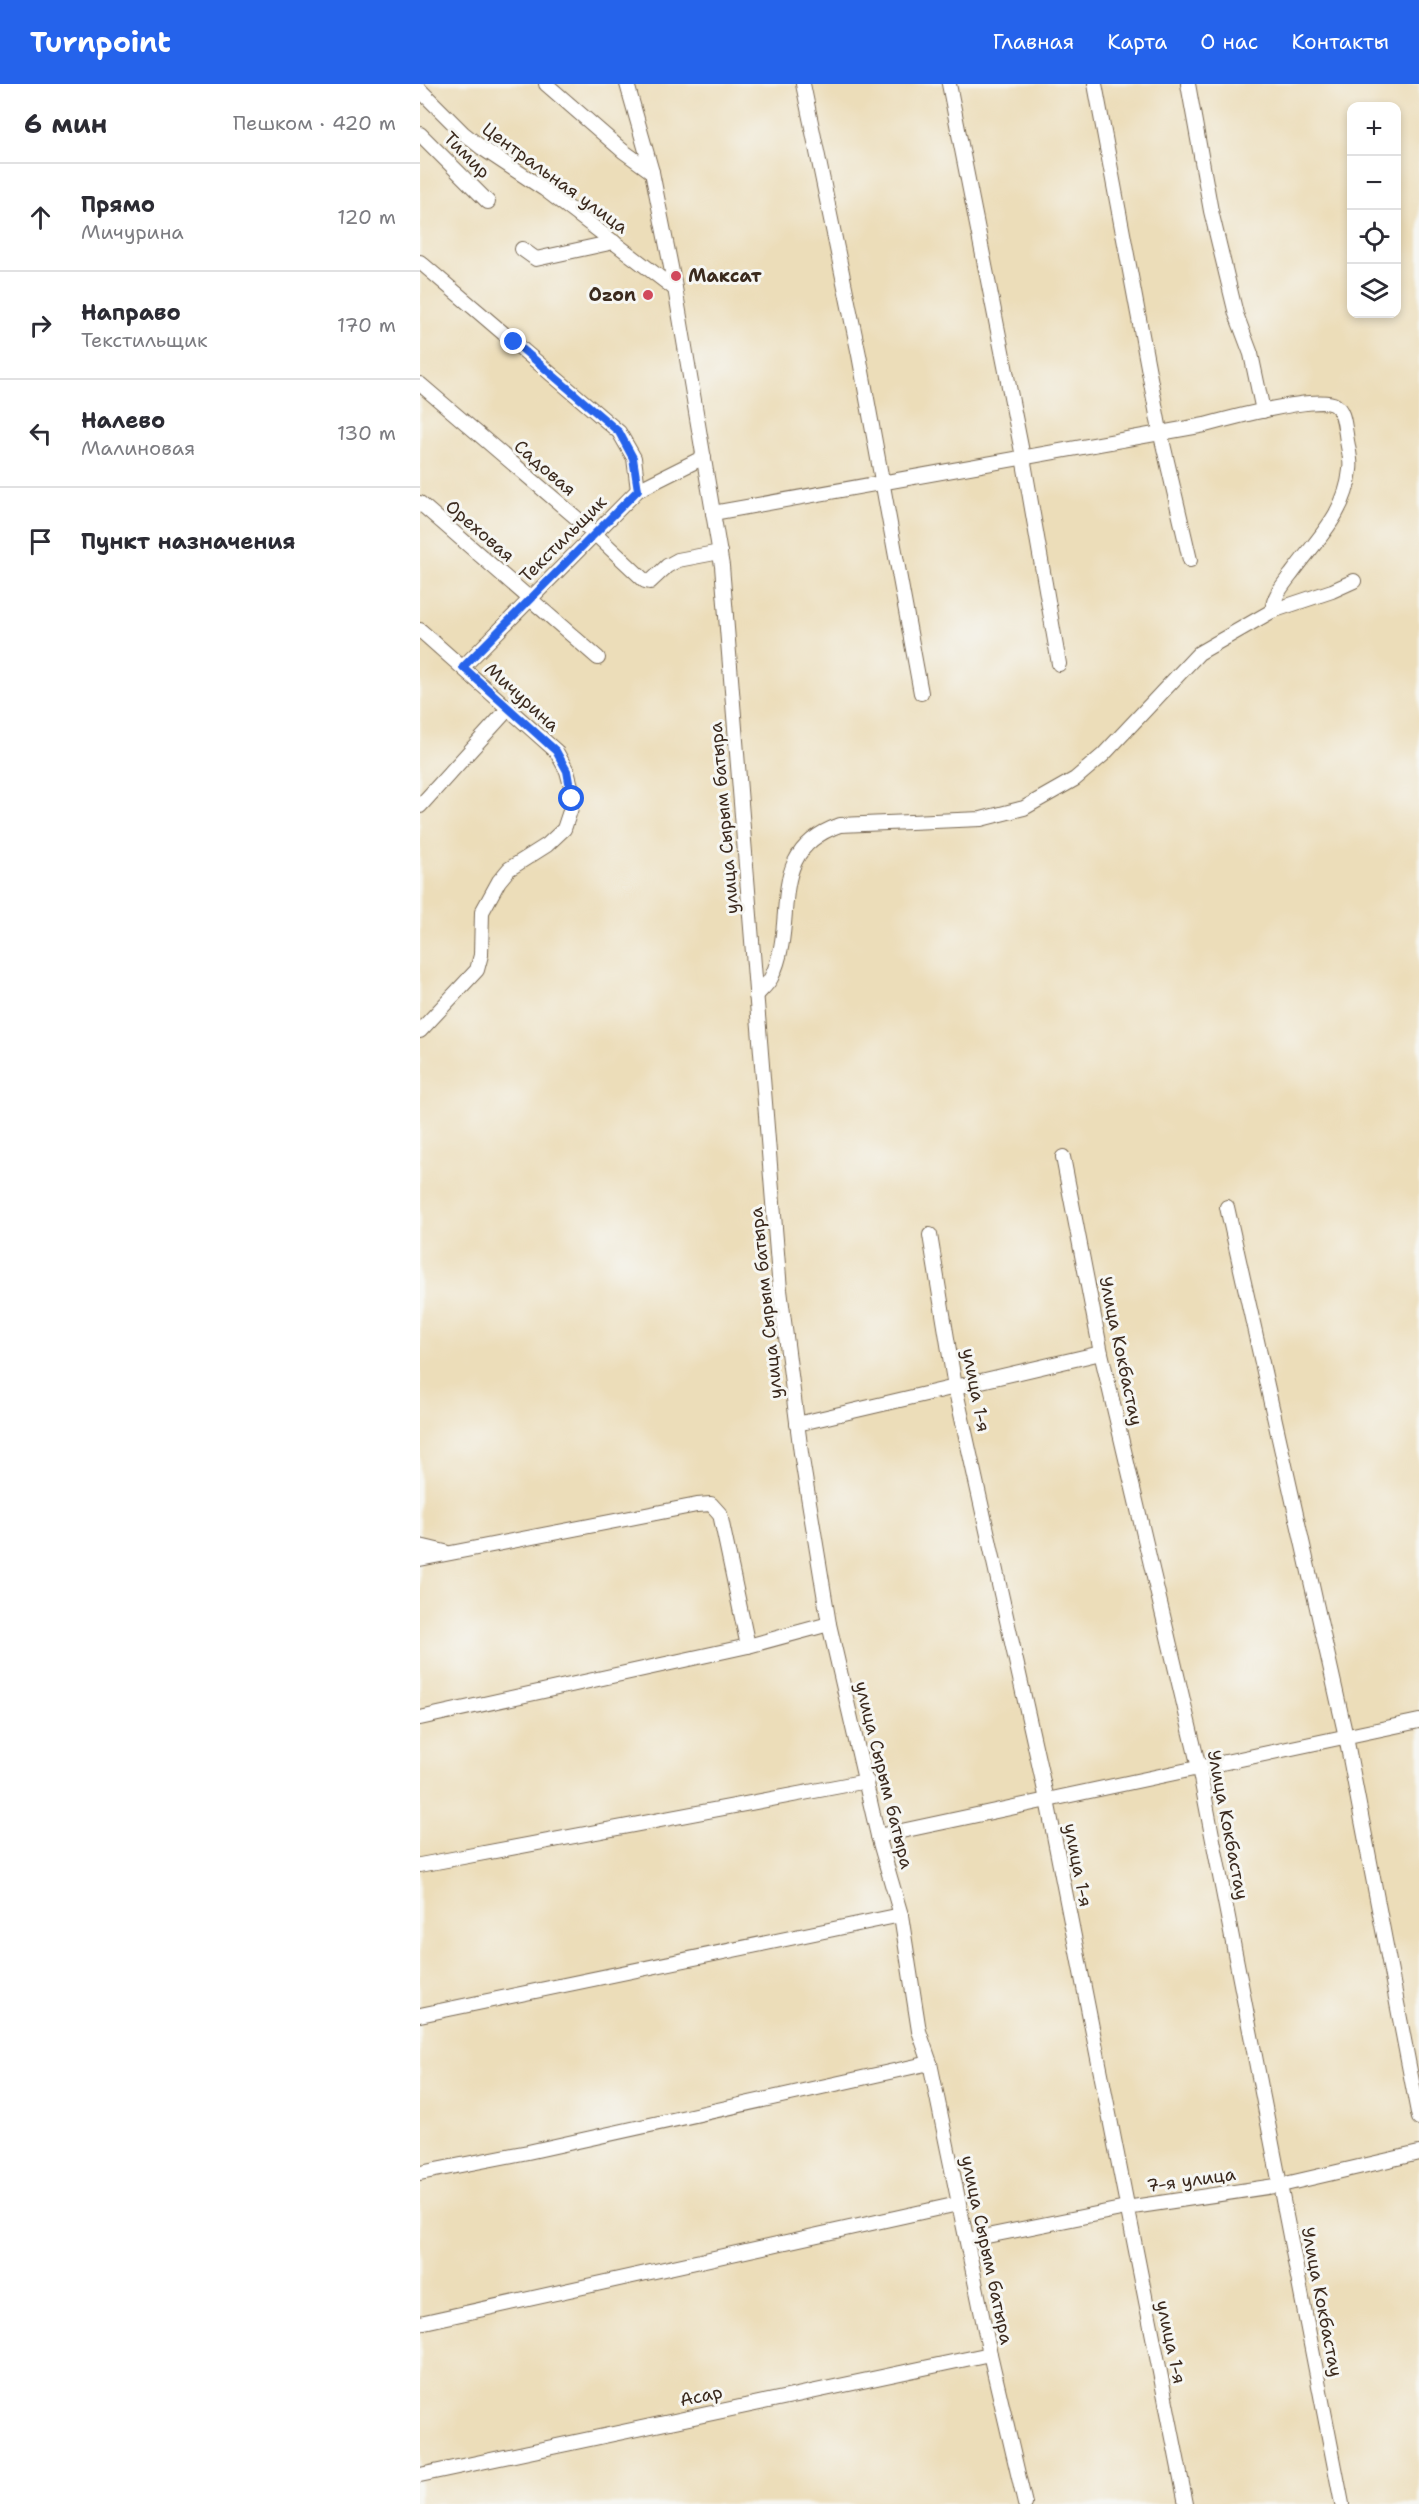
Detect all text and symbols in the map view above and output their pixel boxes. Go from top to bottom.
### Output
text: Turnpoint [30,23,171,61]
text: Главная [993,28,1074,56]
text: Карта [1107,28,1167,56]
text: О нас [1200,28,1258,56]
text: Контакты [1291,28,1389,56]
map controls [1347,102,1401,318]
button: + [1347,102,1401,156]
text: 6 мин [24,106,107,141]
text: Пешком · 420 m [233,110,396,136]
street label: Центральная улица [477,117,633,239]
street label: Тимир [438,126,496,184]
button: − [1347,156,1401,210]
text: Прямо [81,190,155,219]
icon: ahead [24,201,57,234]
text: 120 m [337,204,396,230]
button: locate [1347,210,1401,264]
text: Мичурина [81,219,184,245]
place label: Максат [688,264,762,288]
button: layers [1347,264,1401,318]
marker: Максат [669,269,683,283]
place label: Ozon [589,283,636,307]
marker: Ozon [641,288,655,302]
text: Направо [81,298,181,327]
icon: right [24,309,57,342]
text: 170 m [337,312,396,338]
text: Текстильщик [81,327,208,353]
route end [500,328,526,354]
text: Налево [81,406,165,435]
icon: left [24,417,57,450]
text: 130 m [337,420,396,446]
street label: Садовая [509,434,581,502]
text: Малиновая [81,435,195,461]
street label: Текстильщик [514,490,612,588]
street label: Ореховая [440,494,520,568]
icon: arrive [24,525,57,558]
text: Пункт назначения [81,527,295,556]
street label: Мичурина [480,657,564,737]
street label: улица Сырым батыра [704,721,744,915]
route start [558,785,584,811]
street label: улица Сырым батыра [744,1206,788,1400]
street label: Улица Кокбастау [1093,1274,1149,1428]
street label: улица 1-я [956,1346,996,1434]
street label: улица Сырым батыра [849,1679,919,1871]
street label: Улица Кокбастау [1202,1748,1254,1902]
street label: улица 1-я [1058,1821,1098,1909]
street label: улица Сырым батыра [955,2153,1019,2347]
street label: 7-я улица [1145,2162,1237,2198]
street label: Улица Кокбастау [1296,2225,1348,2379]
street label: улица 1-я [1150,2298,1192,2386]
street label: Асар [677,2380,725,2412]

